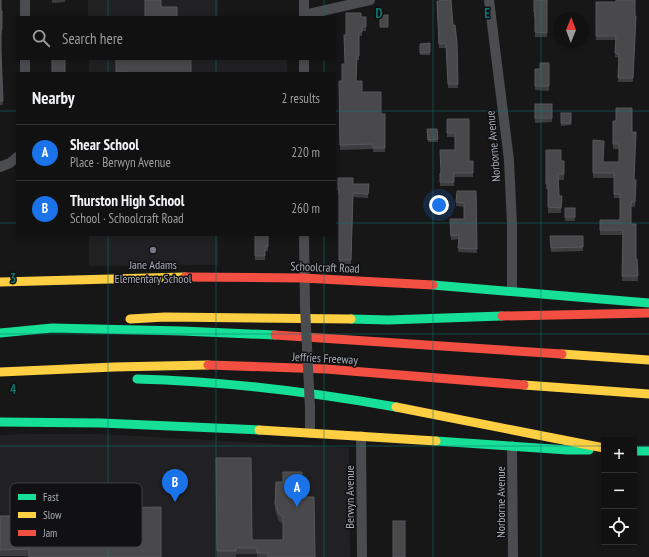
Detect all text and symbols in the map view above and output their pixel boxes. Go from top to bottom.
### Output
text: D [376,5,383,22]
text: E [484,5,490,22]
north arrow [553,12,589,48]
search box [16,16,336,60]
icon: search [30,27,52,49]
text: Search here [62,29,123,48]
text: Nearby [32,87,75,109]
text: 2 results [281,90,320,107]
street label: Norborne Avenue [482,110,504,182]
text: Shear School [70,135,139,154]
text: A [42,144,48,161]
text: 220 m [291,144,320,161]
text: Place · Berwyn Avenue [70,154,171,171]
text: Thurston High School [70,191,184,210]
your location [429,195,449,215]
text: B [42,200,48,217]
text: 260 m [291,200,320,217]
text: School · Schoolcraft Road [70,210,184,227]
marker: Jane Adams Elementary School [148,245,158,255]
place label: Jane Adams Elementary School [115,257,192,286]
street label: Schoolcraft Road [290,258,360,276]
text: 3 [10,270,16,287]
street label: Jeffries Freeway [291,349,359,367]
text: 4 [10,381,17,398]
map controls [601,437,637,545]
button: + [601,437,637,473]
street label: Berwyn Avenue [342,465,357,529]
street label: Norborne Avenue [493,466,508,538]
pin: B [162,469,188,502]
button: − [601,473,637,509]
pin: A [284,474,310,507]
legend [10,483,142,547]
text: Fast [43,490,59,504]
text: Slow [43,508,62,522]
button: locate [601,509,637,545]
text: Jam [42,526,57,540]

